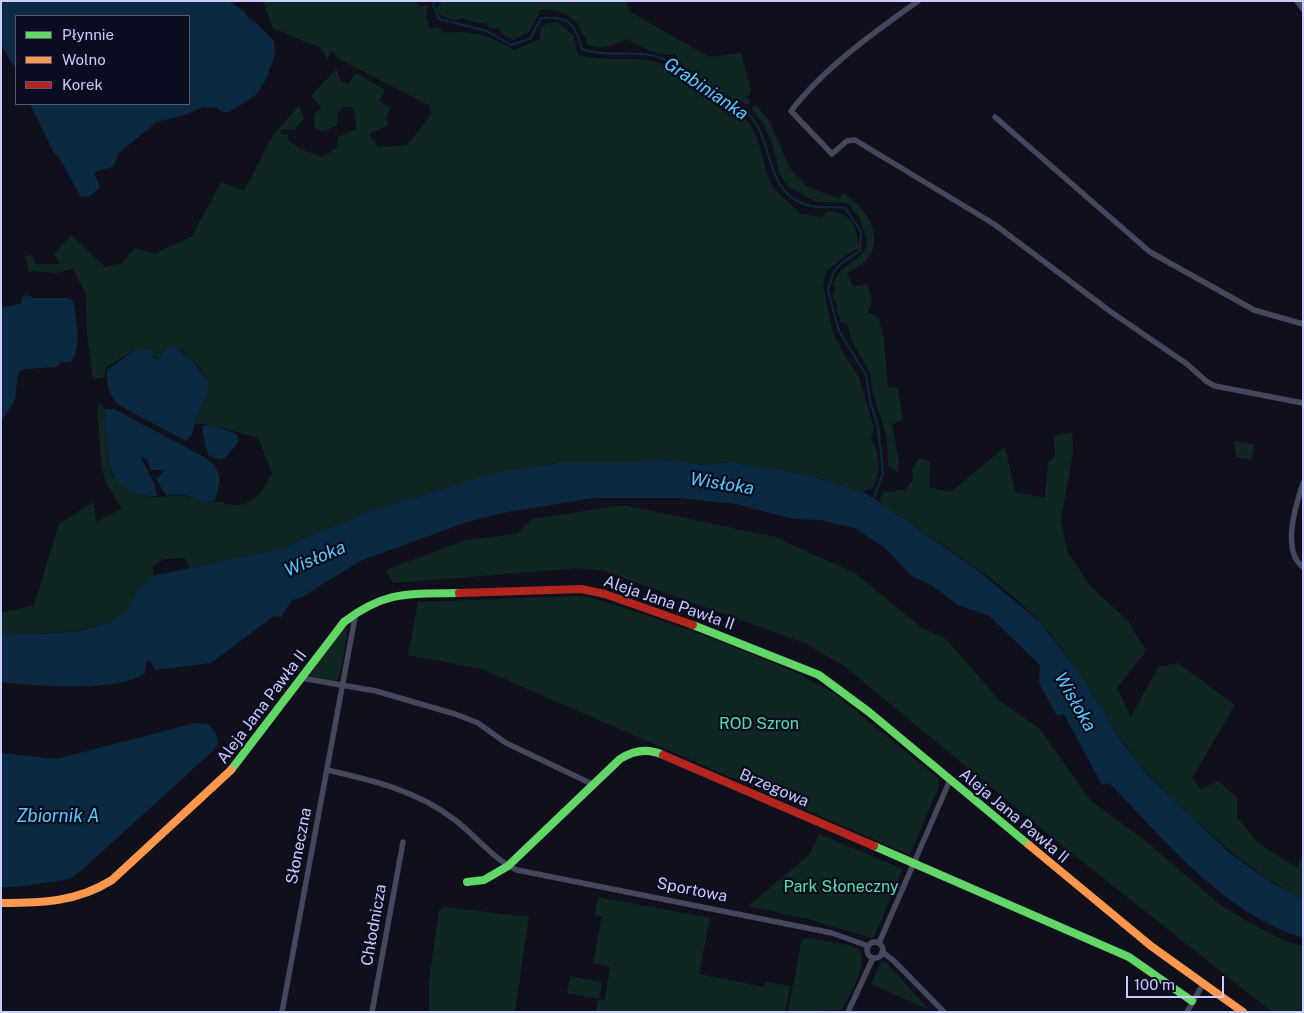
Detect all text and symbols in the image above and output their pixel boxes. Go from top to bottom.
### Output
legend [15,15,190,105]
text: Płynnie [62,26,114,43]
text: Wolno [62,51,106,68]
water label: Grabinianka [660,53,752,125]
text: Korek [62,76,103,93]
water label: Wisłoka [688,468,756,500]
water label: Wisłoka [281,536,349,582]
street label: Aleja Jana Pawła II [601,572,737,634]
street label: Aleja Jana Pawła II [213,646,311,768]
water label: Wisłoka [1050,669,1100,735]
park label: ROD Szron [719,714,799,734]
street label: Brzegowa [736,765,812,811]
street label: Aleja Jana Pawła II [955,765,1073,867]
water label: Zbiornik A [16,805,100,827]
street label: Słoneczna [282,806,316,886]
street label: Sportowa [655,874,729,906]
park label: Park Słoneczny [783,877,899,897]
street label: Chłodnicza [357,883,391,967]
scale bar [1129,966,1226,998]
text: 100 m [1134,976,1175,993]

